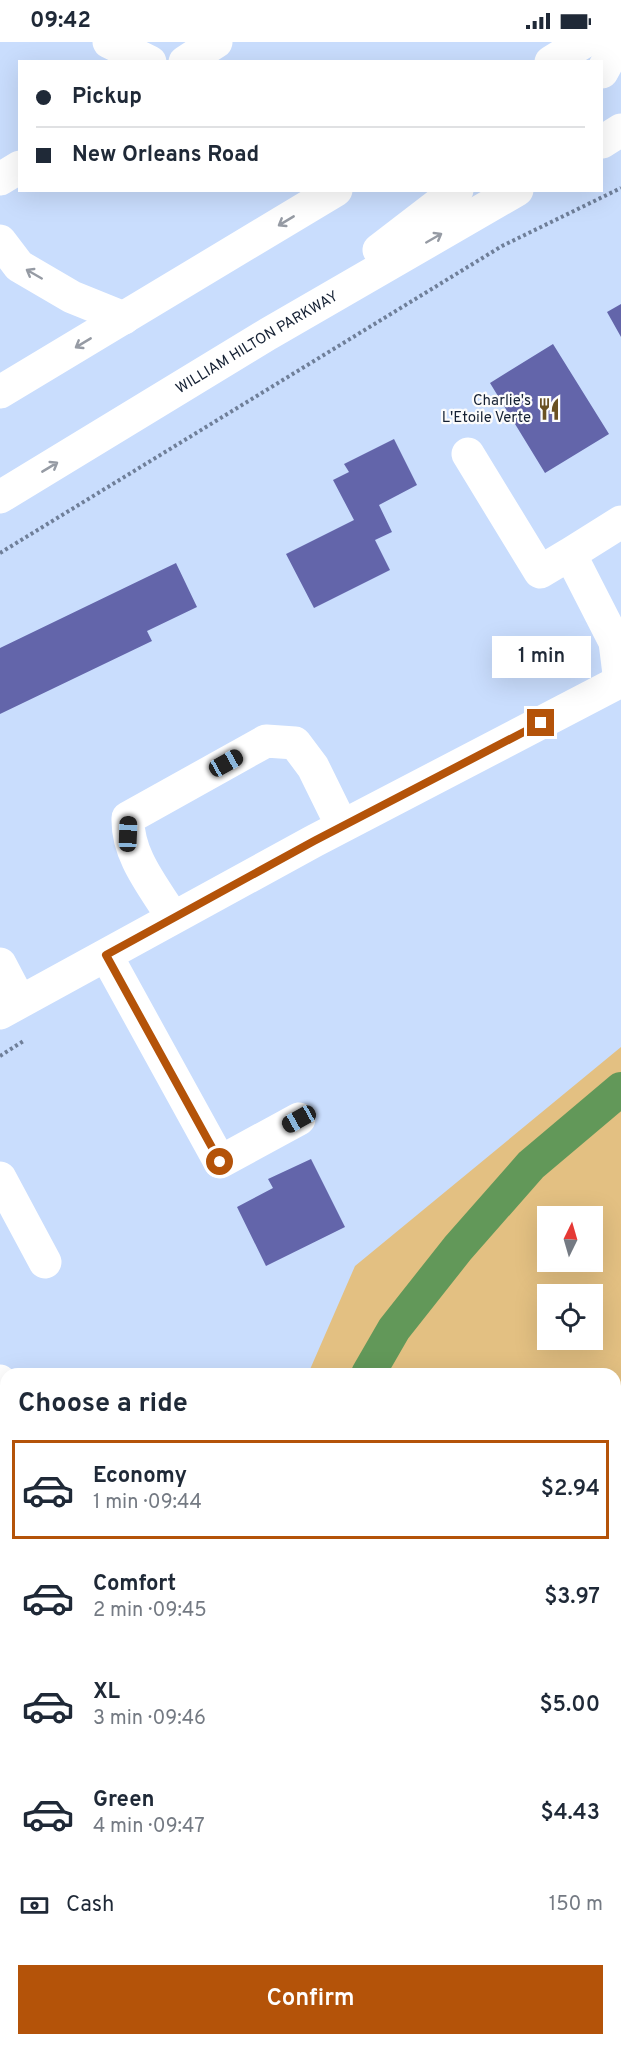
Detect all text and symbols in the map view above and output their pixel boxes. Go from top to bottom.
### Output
text: 09:42 [30,8,91,35]
text: Pickup [72,84,142,111]
text: New Orleans Road [72,142,259,169]
one-way arrow [278,215,295,227]
one-way arrow [425,232,442,244]
one-way arrow [26,268,43,280]
street label: WILLIAM HILTON PARKWAY [173,287,342,399]
one-way arrow [75,337,92,349]
place label: Charlie's L'Etoile Verte [442,392,531,428]
restaurant icon: Charlie's L'Etoile Verte [536,396,562,422]
one-way arrow [41,461,58,473]
callout: 1 min [492,636,590,678]
text: 1 min [518,644,565,670]
route end [527,709,554,736]
car [206,746,246,780]
car [118,816,138,852]
car [279,1102,319,1136]
route start [206,1148,233,1175]
north arrow [537,1206,603,1272]
map controls [537,1206,603,1350]
button: locate [537,1284,603,1350]
text: Choose a ride [18,1387,188,1421]
icon: car [21,1463,75,1517]
text: Economy [93,1463,187,1490]
text: $2.94 [541,1476,600,1503]
text: 1 min · 09:44 [93,1490,202,1516]
icon: car [21,1571,75,1625]
text: Comfort [93,1571,176,1598]
text: $3.97 [544,1584,600,1611]
text: 2 min · 09:45 [93,1598,207,1624]
icon: car [21,1679,75,1733]
text: XL [93,1679,120,1706]
text: $5.00 [539,1692,600,1719]
text: 3 min · 09:46 [93,1706,206,1732]
icon: car [21,1787,75,1841]
text: Green [93,1787,155,1814]
text: $4.43 [540,1800,600,1827]
text: 4 min · 09:47 [93,1814,205,1840]
icon: cash [18,1889,51,1922]
text: Cash [66,1892,115,1919]
text: 150 m [549,1892,603,1918]
button: Confirm [18,1965,603,2034]

